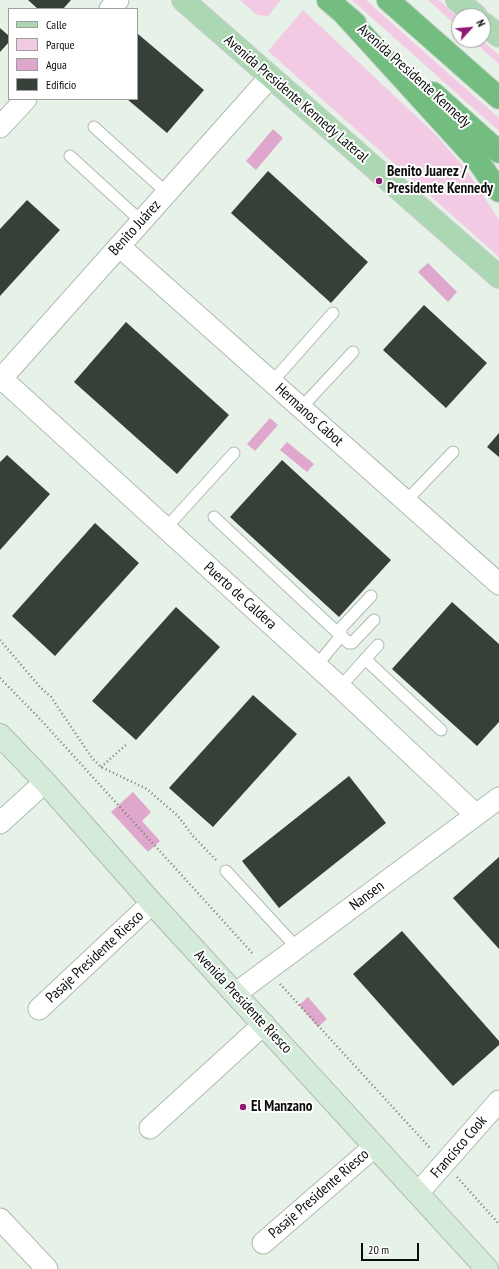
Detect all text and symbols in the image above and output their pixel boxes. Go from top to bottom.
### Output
legend [8,8,138,100]
north arrow [451,8,491,48]
text: Calle [46,17,67,32]
text: N [473,17,488,29]
street label: Avenida Presidente Kennedy [354,20,474,132]
street label: Avenida Presidente Kennedy Lateral [220,31,372,167]
text: Parque [46,37,75,52]
text: Agua [46,57,67,72]
text: Edificio [46,77,76,92]
place label: Benito Juarez / Presidente Kennedy [387,163,493,198]
marker: Benito Juarez / Presidente Kennedy [374,176,384,186]
street label: Benito Juárez [105,197,165,259]
street label: Hermanos Cabot [271,380,347,450]
street label: Puerto de Caldera [200,559,280,633]
street label: Nansen [346,877,388,915]
street label: Pasaje Presidente Riesco [42,907,148,1007]
street label: Avenida Presidente Riesco [190,946,296,1058]
place label: El Manzano [251,1098,312,1116]
marker: El Manzano [238,1102,248,1112]
street label: Francisco Cook [427,1112,491,1182]
street label: Pasaje Presidente Riesco [265,1146,373,1242]
scale bar [363,1235,421,1261]
text: 20 m [368,1242,389,1257]

